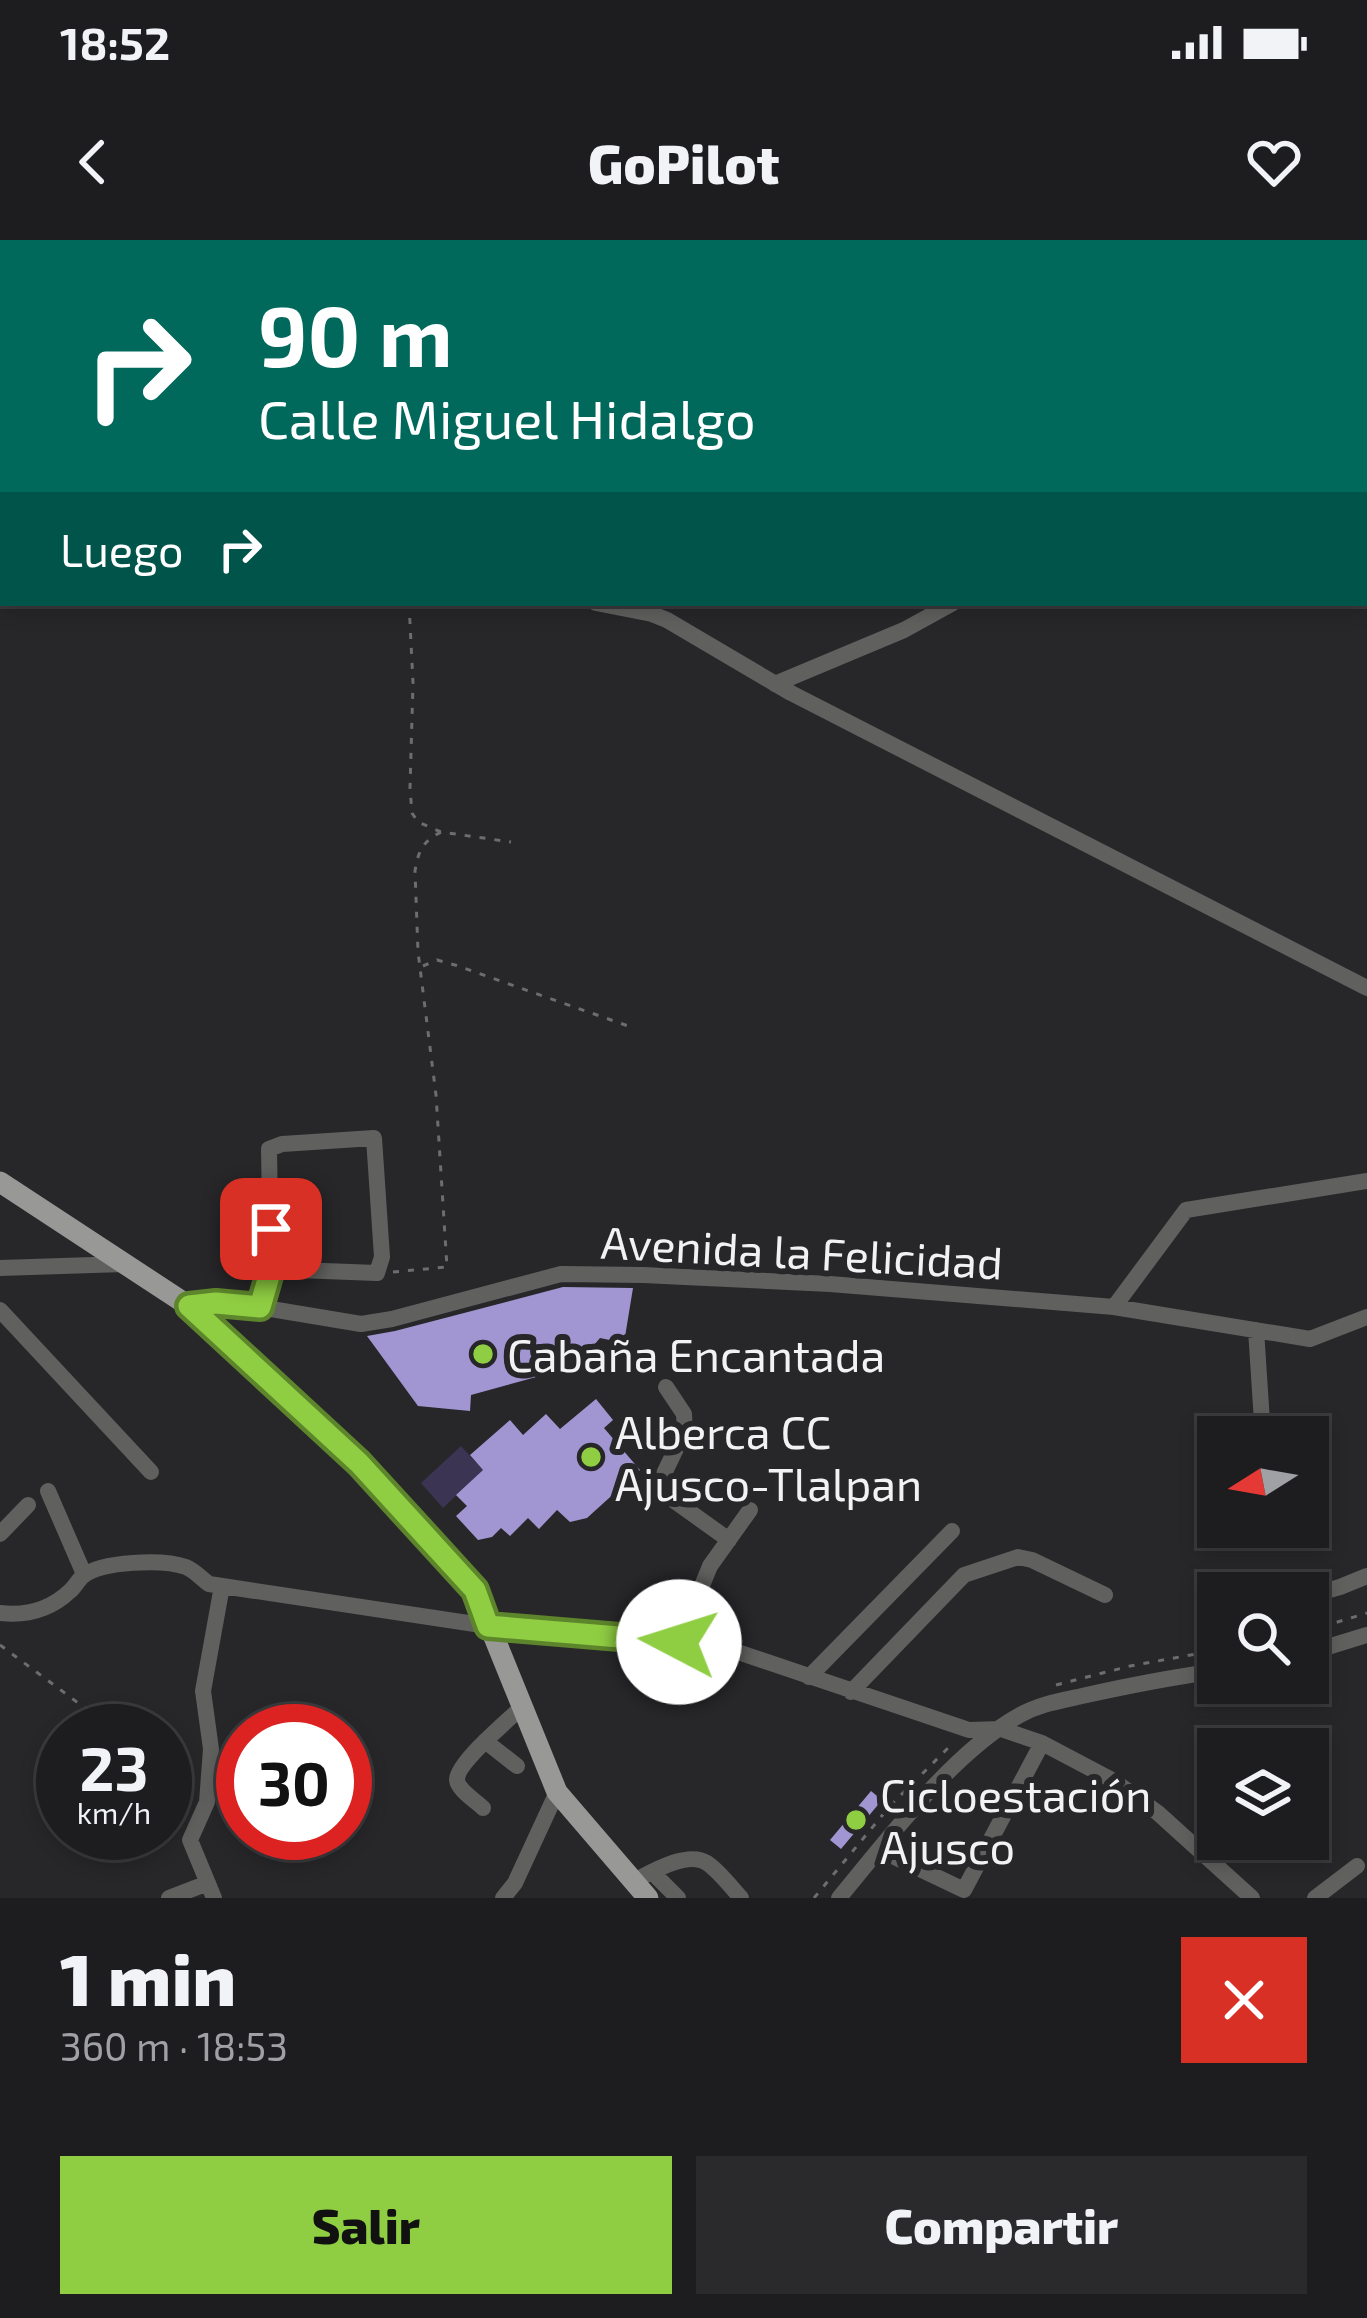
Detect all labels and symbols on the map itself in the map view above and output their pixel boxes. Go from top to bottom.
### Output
pin [220,1178,322,1280]
street label: Avenida la Felicidad [600,1214,1004,1288]
place label: Cabaña Encantada [507,1327,885,1381]
marker: Cabaña Encantada [470,1341,496,1367]
place label: Alberca CC Ajusco-Tlalpan [615,1404,922,1511]
north arrow [1197,1416,1329,1548]
marker: Alberca CC Ajusco-Tlalpan [578,1444,604,1470]
position arrow [616,1579,742,1705]
speed limit sign: 30 [216,1704,372,1860]
place label: Cicloestación Ajusco [880,1767,1152,1874]
marker: Cicloestación Ajusco [843,1807,869,1833]

